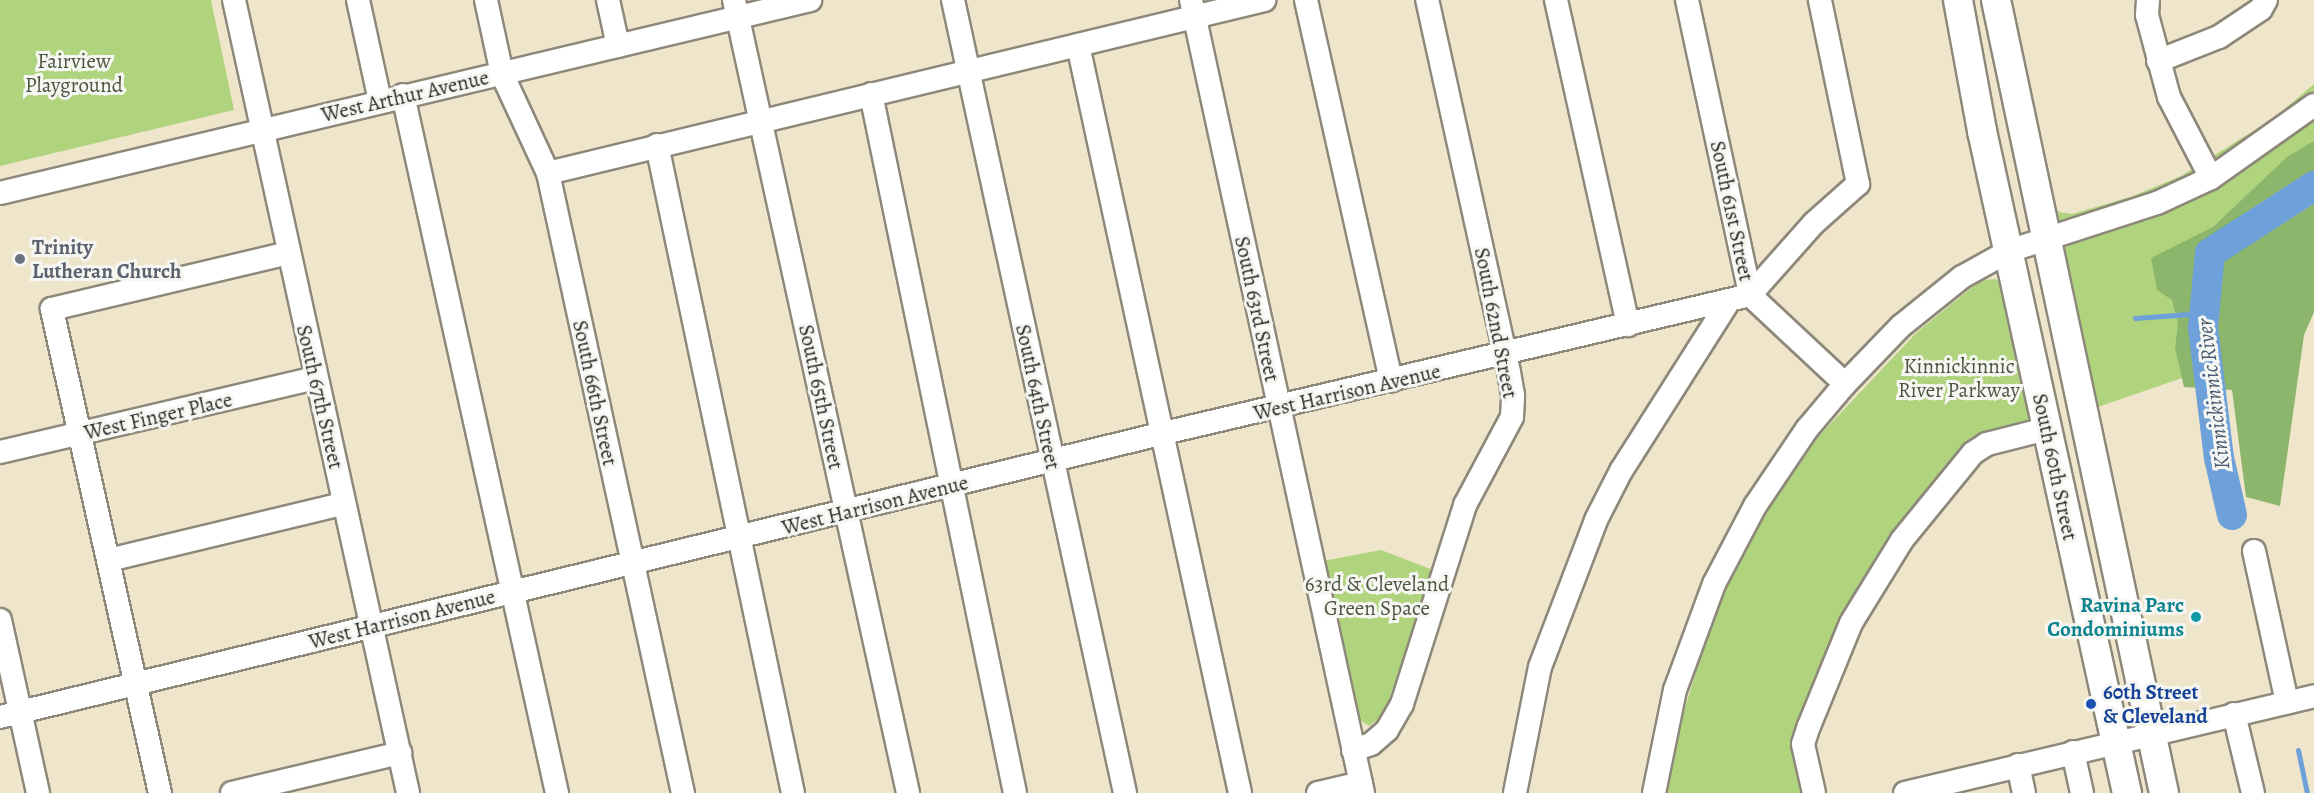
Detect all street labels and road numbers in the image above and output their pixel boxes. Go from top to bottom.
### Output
street label: West Arthur Avenue [319,64,491,128]
street label: South 61st Street [1705,138,1759,284]
street label: South 63rd Street [1229,234,1285,384]
street label: South 62nd Street [1469,245,1523,401]
street label: South 66th Street [567,318,623,468]
street label: South 67th Street [291,322,349,472]
street label: South 65th Street [793,322,849,472]
street label: South 64th Street [1010,322,1066,472]
street label: West Harrison Avenue [1251,358,1443,426]
street label: West Finger Place [81,387,235,445]
street label: South 60th Street [2027,391,2083,543]
street label: West Harrison Avenue [779,470,971,540]
street label: West Harrison Avenue [306,584,498,654]

